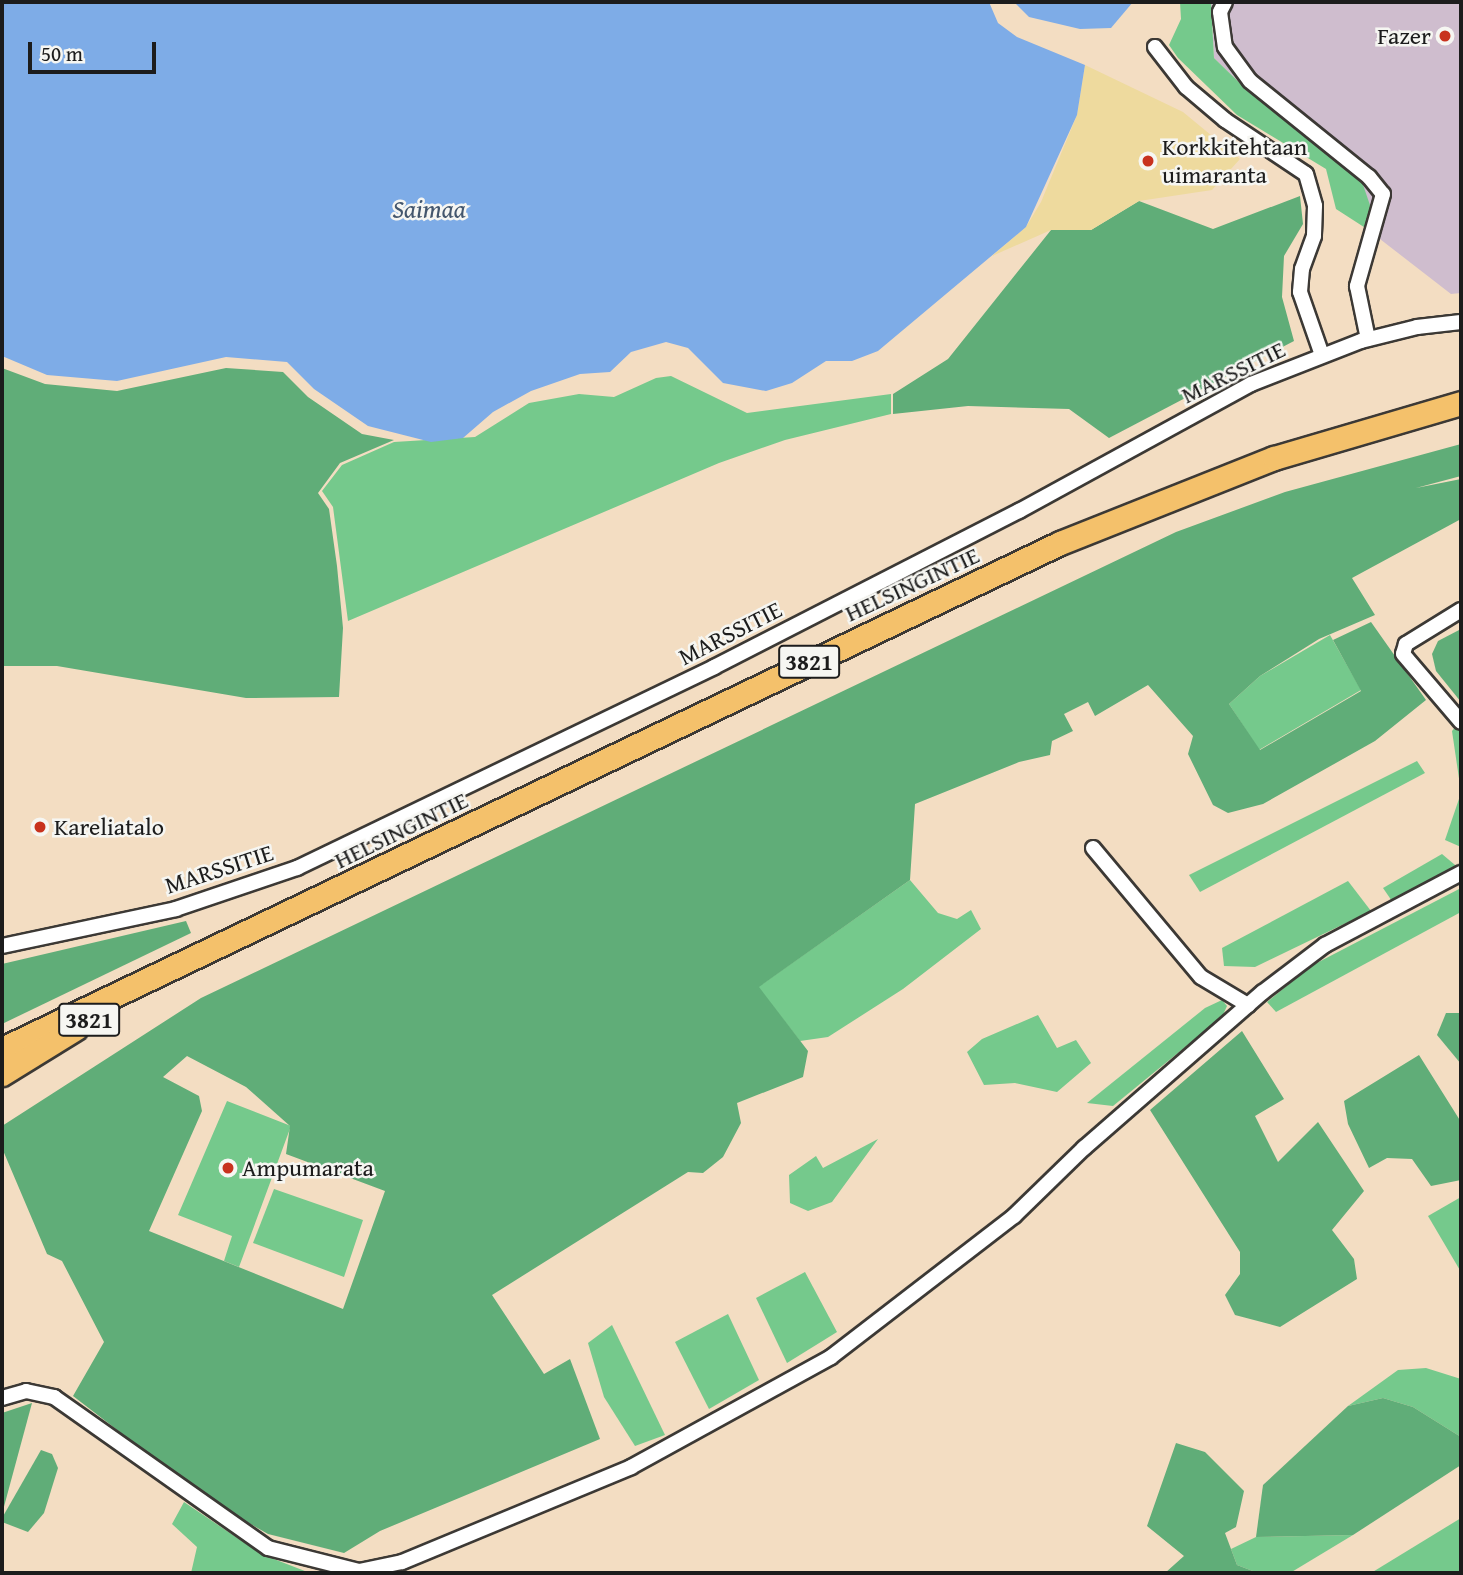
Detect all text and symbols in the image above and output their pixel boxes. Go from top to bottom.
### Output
place label: Fazer [1377,22,1431,50]
scale bar [32,28,159,72]
marker: Fazer [1437,28,1453,44]
text: 50 m [41,38,83,69]
place label: Korkkitehtaan uimaranta [1162,133,1307,189]
marker: Korkkitehtaan uimaranta [1140,153,1156,169]
water label: Saimaa [392,193,466,225]
street label: MARSSITIE [1176,335,1290,409]
street label: HELSINGINTIE [840,540,984,628]
street label: MARSSITIE [674,595,786,671]
road number: 3821 [778,642,840,682]
street label: HELSINGINTIE [330,785,472,875]
place label: Kareliatalo [54,813,164,841]
marker: Kareliatalo [32,819,48,835]
street label: MARSSITIE [161,838,277,900]
road number: 3821 [57,1001,120,1040]
place label: Ampumarata [242,1154,374,1182]
marker: Ampumarata [220,1160,236,1176]

